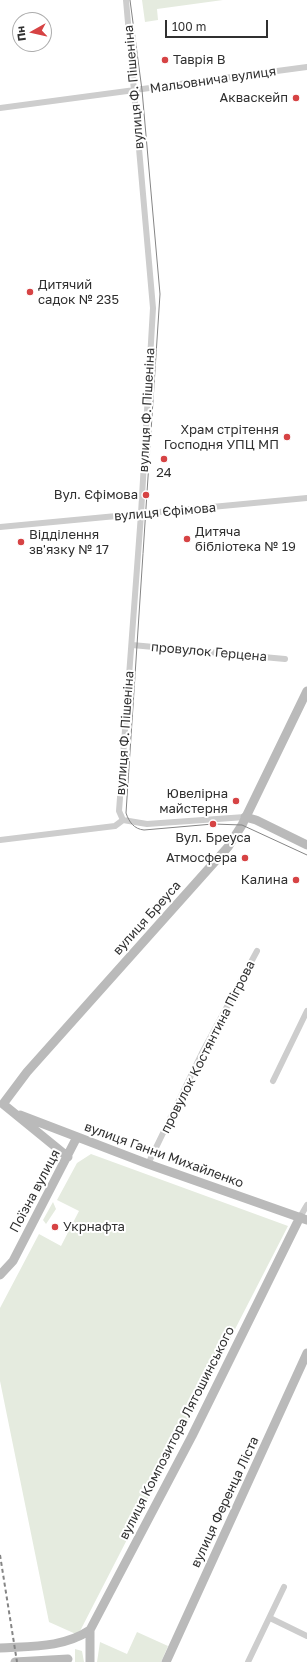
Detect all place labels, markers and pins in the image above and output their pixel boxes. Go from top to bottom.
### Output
place label: Таврія В [173,52,225,68]
marker: Таврія В [160,55,170,65]
place label: Акваскейп [220,90,288,106]
marker: Акваскейп [291,93,301,103]
place label: Дитячий садок № 235 [38,277,119,308]
marker: Дитячий садок № 235 [25,287,35,297]
place label: Храм стрітення Господня УПЦ МП [164,422,279,453]
marker: Храм стрітення Господня УПЦ МП [282,432,292,442]
marker: 24 [159,454,169,464]
place label: 24 [156,465,172,481]
place label: Вул. Єфімова [54,487,138,503]
marker: Вул. Єфімова [141,490,151,500]
place label: Дитяча бібліотека № 19 [195,524,296,555]
place label: Відділення зв'язку № 17 [29,527,109,558]
marker: Дитяча бібліотека № 19 [182,534,192,544]
marker: Відділення зв'язку № 17 [16,537,26,547]
place label: Ювелірна майстерня [159,786,228,817]
marker: Ювелірна майстерня [231,796,241,806]
marker: Вул. Бреуса [208,819,218,829]
place label: Вул. Бреуса [175,830,251,846]
place label: Атмосфера [166,850,237,866]
marker: Атмосфера [240,853,250,863]
place label: Калина [241,872,288,888]
marker: Калина [291,875,301,885]
place label: Укрнафта [63,1219,125,1235]
marker: Укрнафта [50,1222,60,1232]

